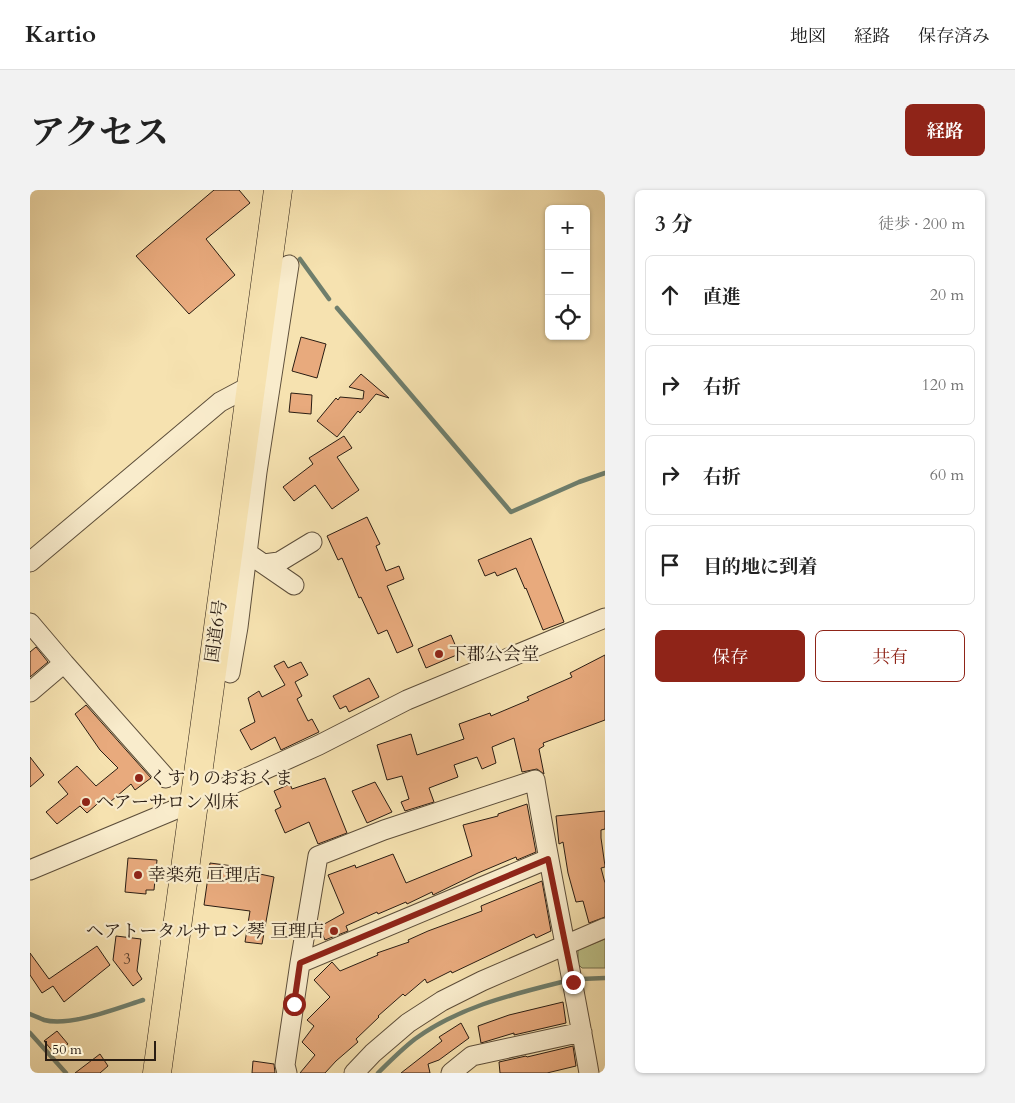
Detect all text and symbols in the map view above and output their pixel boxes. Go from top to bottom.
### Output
text: Kartio [25,18,96,51]
text: 地図 [790,24,826,49]
text: 経路 [854,24,890,49]
text: 保存済み [918,24,990,49]
button: 経路 [905,104,985,156]
text: アクセス [30,109,169,157]
map controls [545,205,590,340]
button: + [545,205,590,250]
text: 3 分 [655,210,692,239]
text: 徒歩 · 200 m [878,213,965,235]
button: − [545,250,590,295]
icon: ahead [656,281,684,309]
text: 直進 [703,284,741,310]
text: 20 m [930,284,964,306]
button: locate [545,295,590,340]
icon: right [656,371,684,399]
text: 右折 [703,374,741,400]
text: 120 m [922,374,964,396]
icon: right [656,461,684,489]
text: 右折 [703,464,741,490]
text: 60 m [930,464,964,486]
icon: arrive [656,551,684,579]
text: 目的地に到着 [703,554,817,580]
street label: 国道6号 [200,598,233,664]
button: 保存 [655,630,805,682]
button: 共有 [815,630,965,682]
place label: 下郡公会堂 [449,642,539,667]
marker: 下郡公会堂 [433,648,445,660]
place label: くすりのおおくま [149,766,293,791]
marker: くすりのおおくま [133,772,145,784]
place label: ヘアーサロン刈床 [96,790,239,815]
marker: ヘアーサロン刈床 [80,796,92,808]
place label: 幸楽苑 亘理店 [148,863,261,888]
marker: 幸楽苑 亘理店 [132,869,144,881]
place label: ヘアトータルサロン琴 亘理店 [86,919,324,944]
marker: ヘアトータルサロン琴 亘理店 [328,925,340,937]
house number: 3 [123,949,131,969]
route end [562,971,585,994]
route start [283,993,306,1016]
scale bar [45,1038,156,1061]
text: 50 m [52,1040,82,1059]

